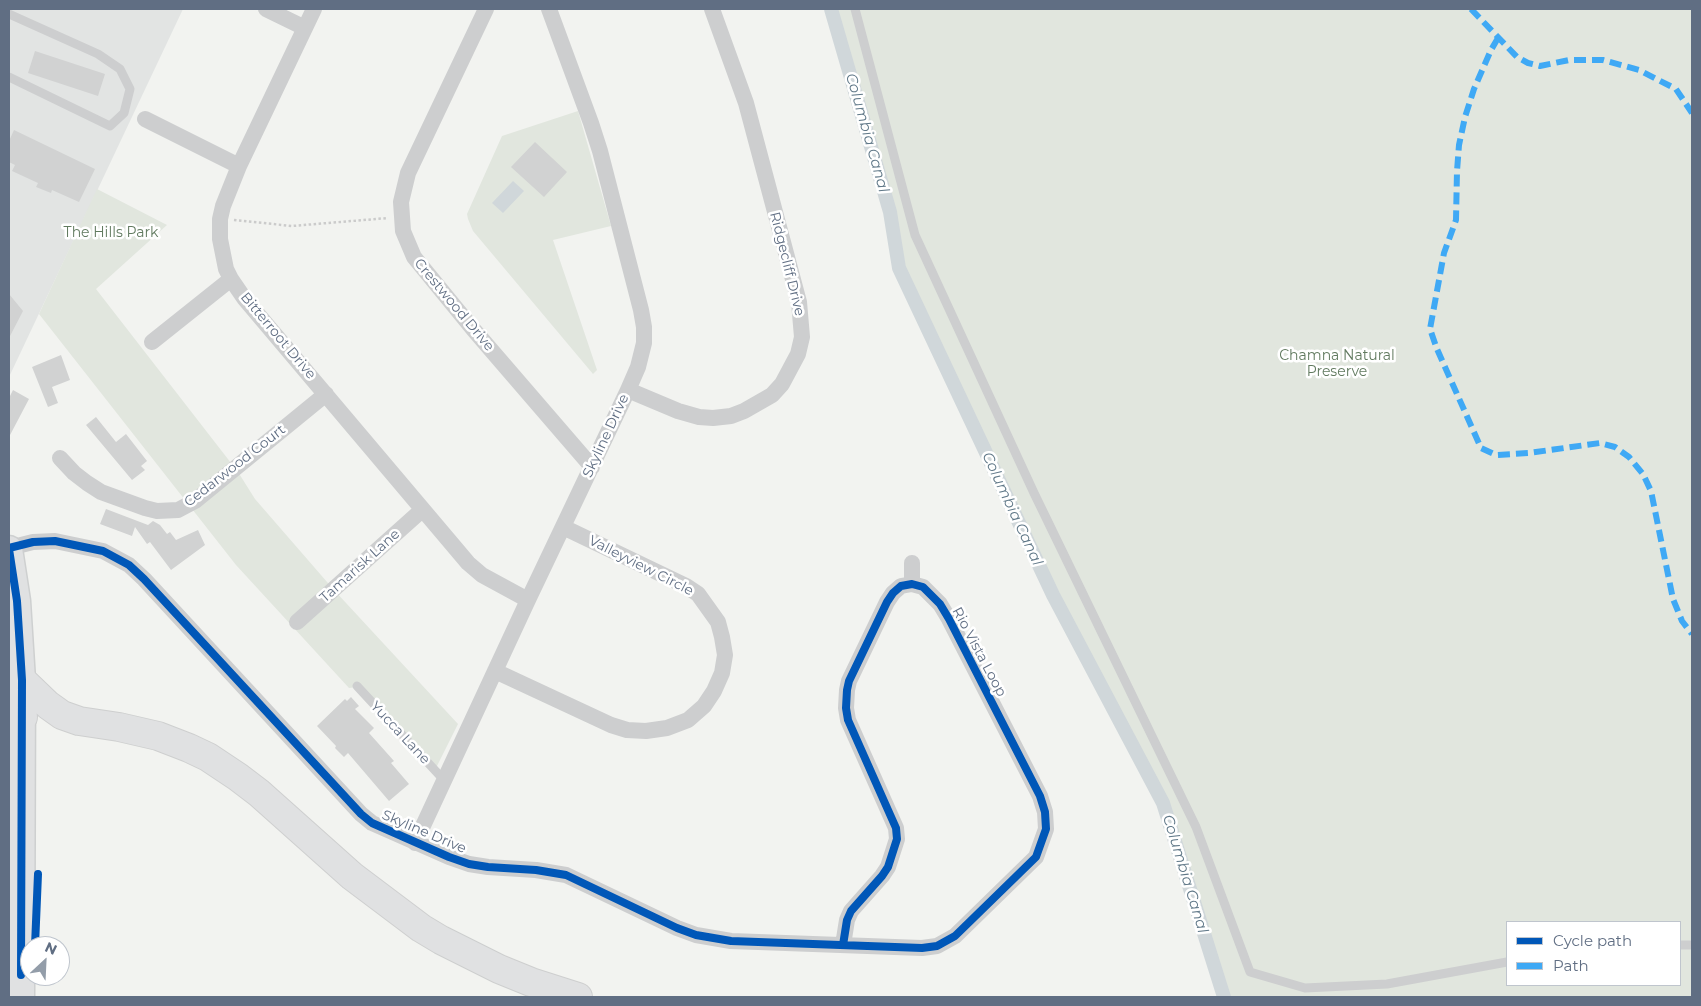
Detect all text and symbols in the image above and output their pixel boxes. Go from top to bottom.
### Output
water label: Columbia Canal [841,71,893,195]
street label: Ridgecliff Drive [766,210,808,318]
park label: The Hills Park [64,225,158,241]
street label: Crestwood Drive [410,255,498,355]
street label: Bitterroot Drive [237,289,319,383]
park label: Chamna Natural Preserve [1279,348,1395,381]
street label: Skyline Drive [579,392,633,480]
street label: Cedarwood Court [181,421,289,511]
water label: Columbia Canal [978,449,1046,569]
street label: Tamarisk Lane [317,526,403,606]
street label: Valleyview Circle [586,532,696,600]
street label: Rio Vista Loop [948,604,1010,700]
street label: Yucca Lane [367,698,433,768]
street label: Skyline Drive [379,807,469,857]
water label: Columbia Canal [1158,812,1212,936]
legend [1506,921,1681,986]
text: Cycle path [1553,931,1632,950]
north arrow [20,936,70,986]
text: N [42,938,60,959]
text: Path [1553,956,1589,975]

